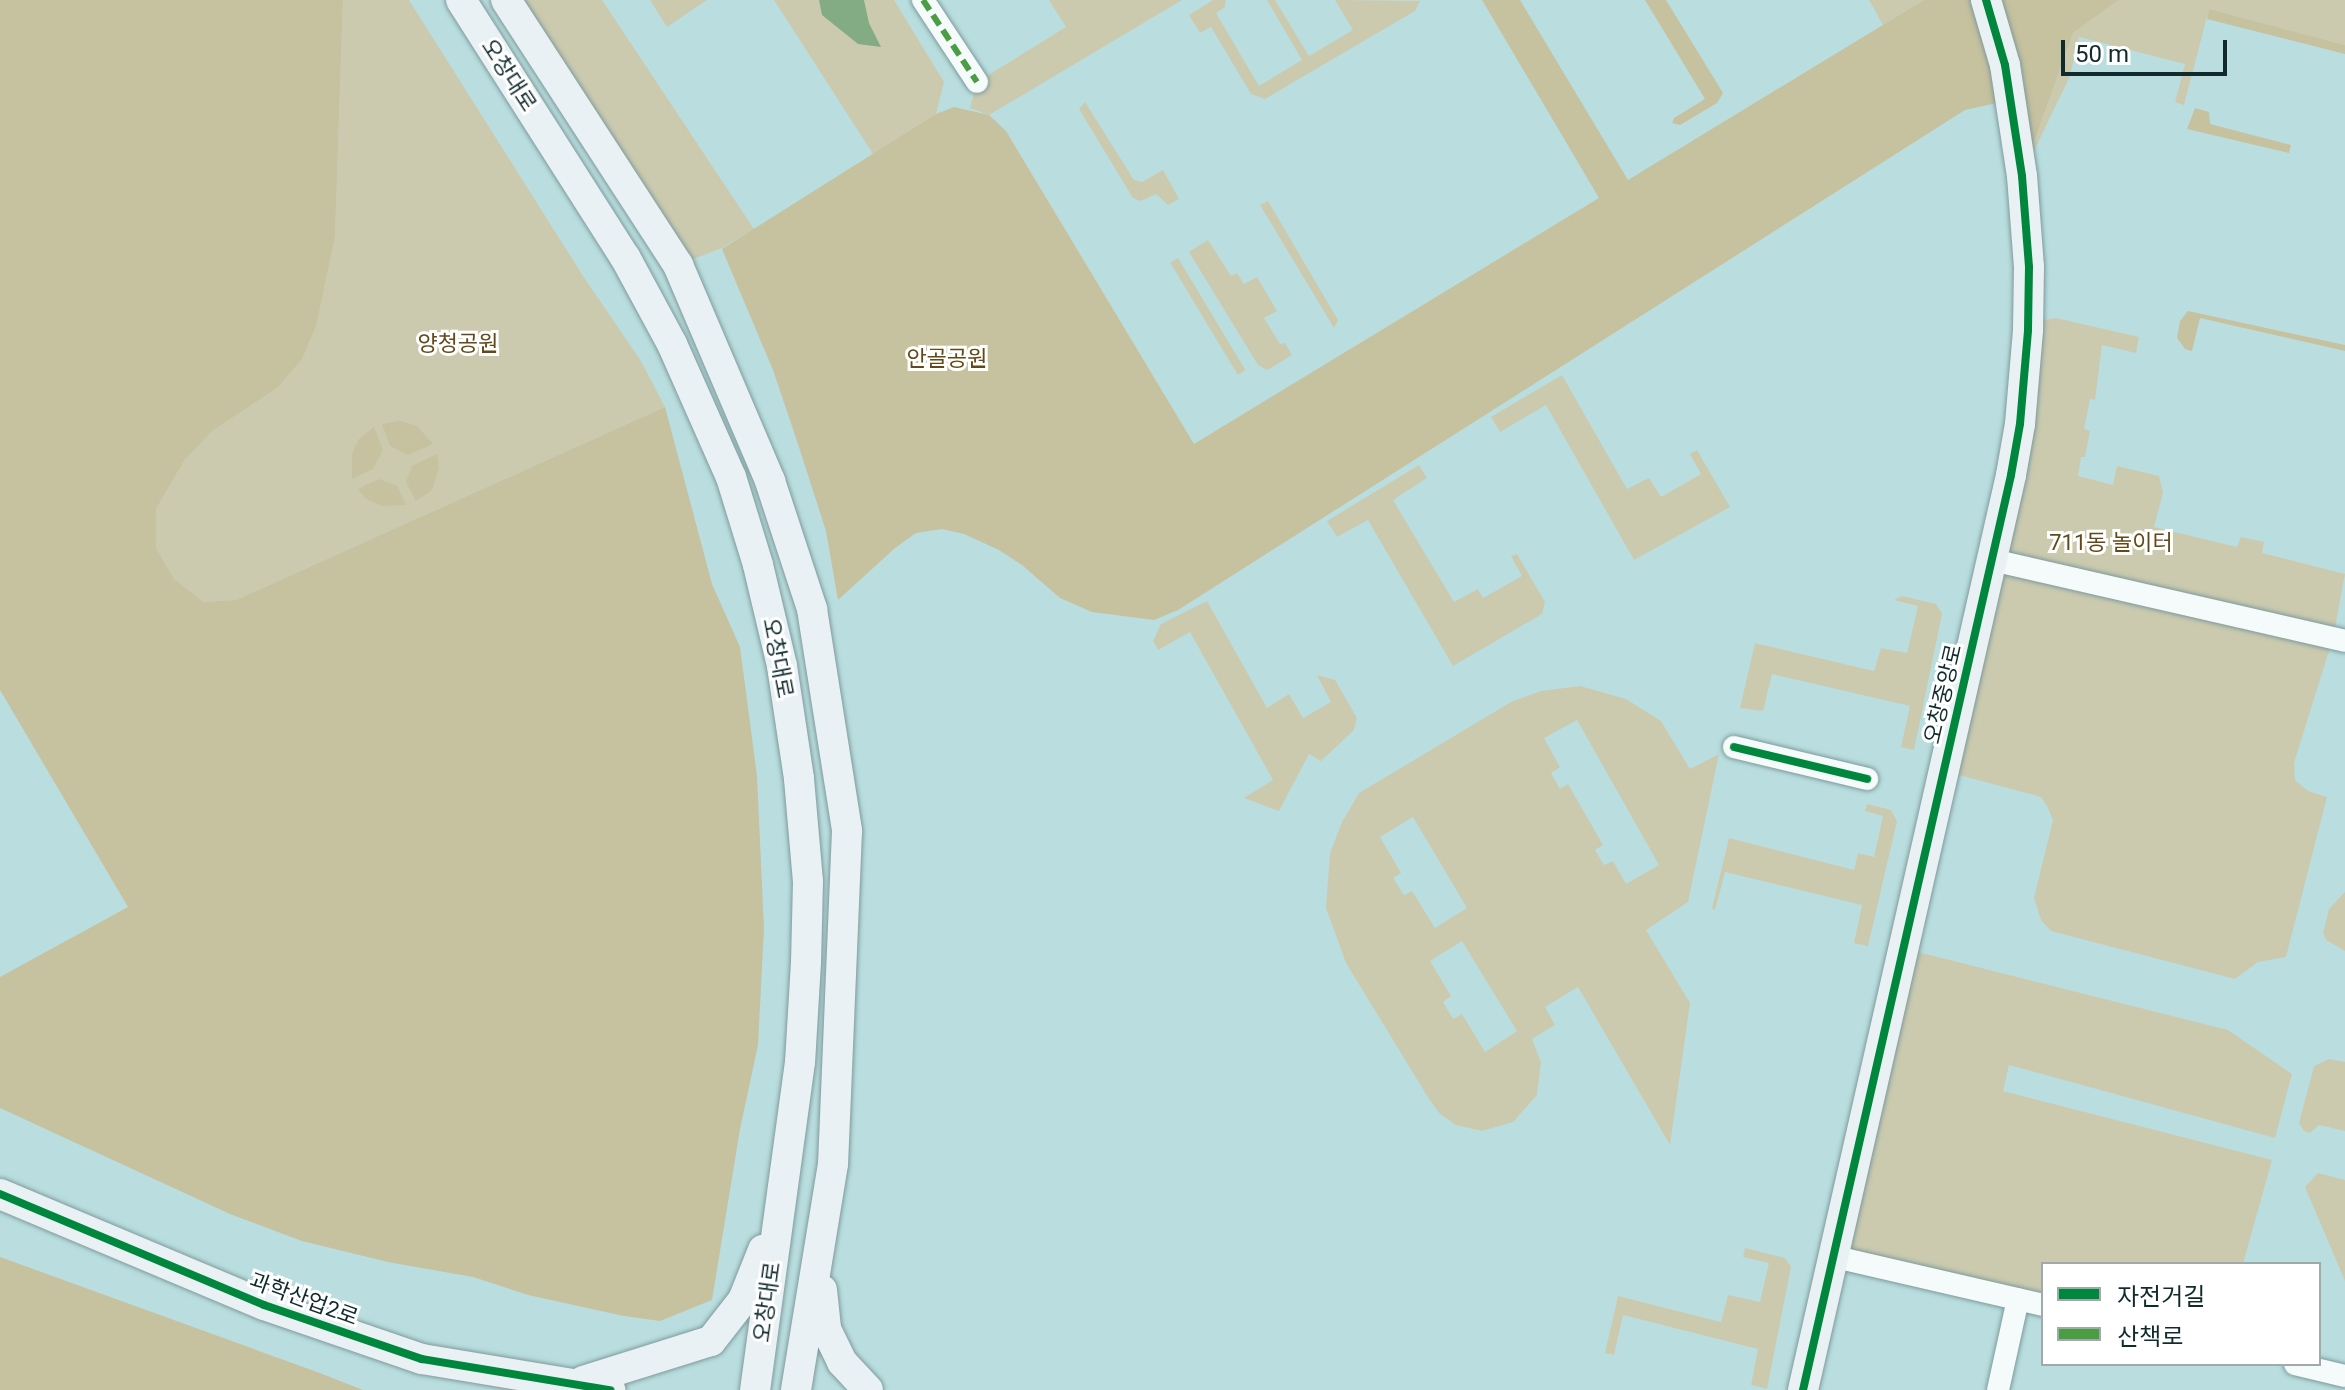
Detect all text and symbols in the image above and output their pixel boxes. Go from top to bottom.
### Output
scale bar [2065,24,2231,74]
street label: 오창대로 [476,34,542,116]
text: 50 m [2075,40,2129,68]
park label: 양청공원 [418,331,498,357]
park label: 안골공원 [907,346,987,372]
park label: 711동 놀이터 [2049,530,2173,556]
street label: 오창대로 [757,616,799,700]
street label: 오창중앙로 [1919,642,1967,746]
street label: 오창대로 [748,1260,786,1344]
legend [2041,1262,2321,1366]
street label: 과학산업2로 [246,1267,362,1331]
text: 자전거길 [2117,1283,2205,1311]
text: 산책로 [2117,1323,2183,1351]

